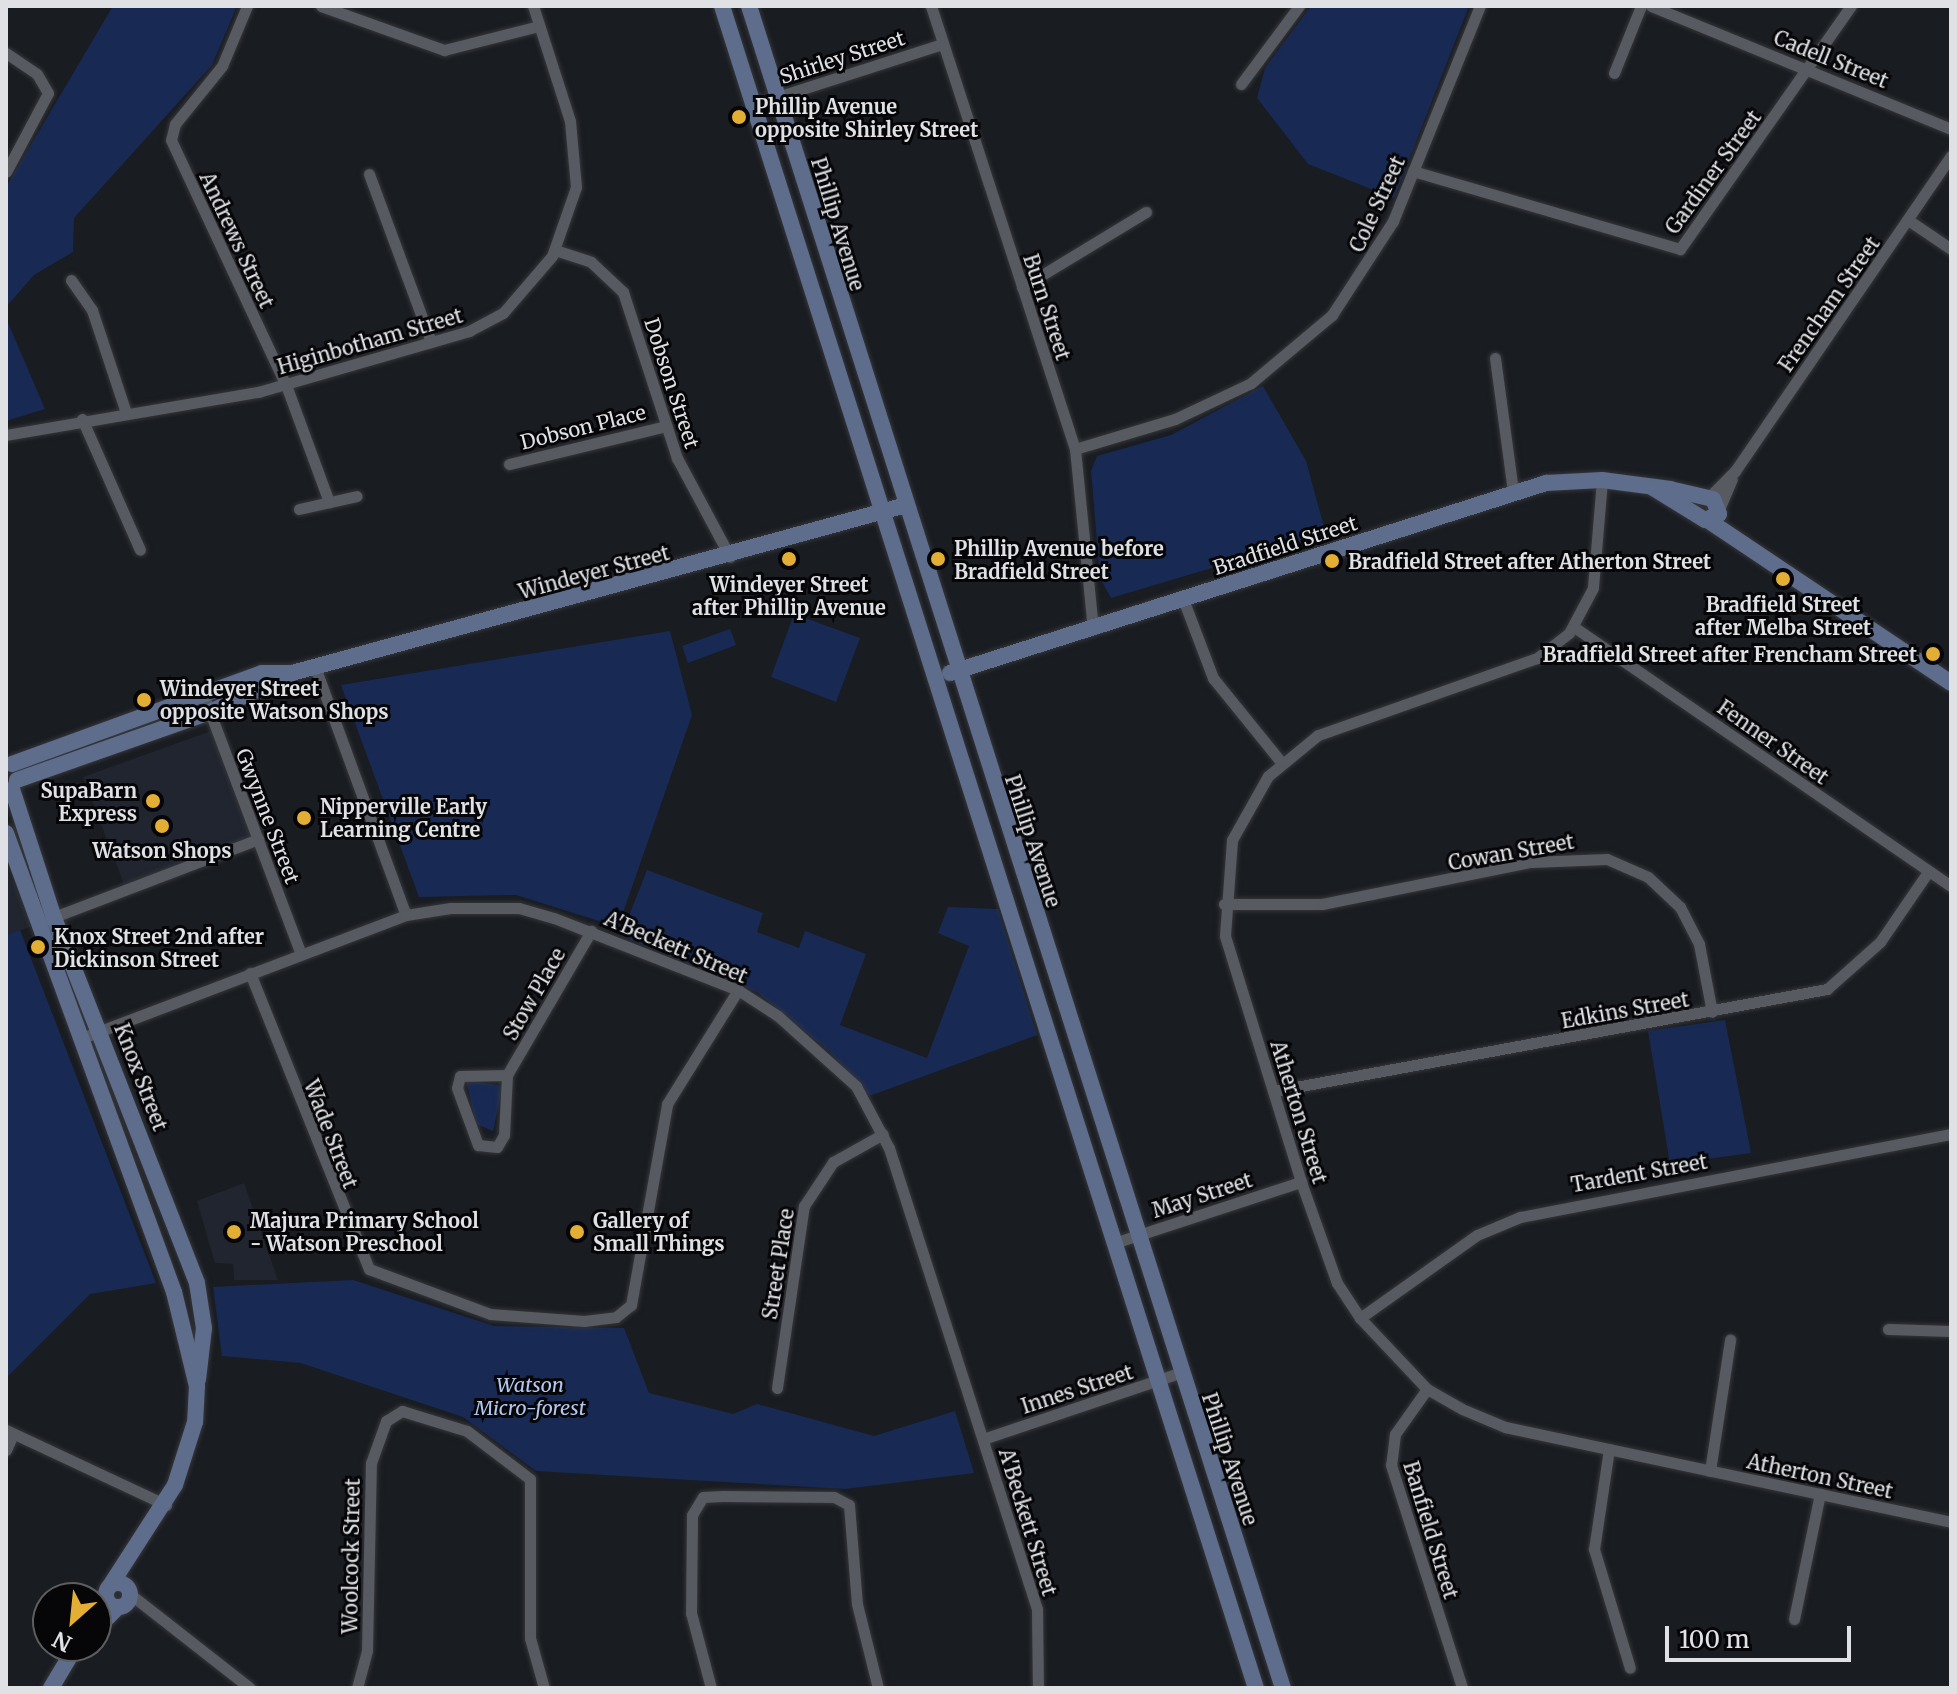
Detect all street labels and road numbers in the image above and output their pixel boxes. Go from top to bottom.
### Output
street label: Shirley Street [776,25,908,89]
street label: Cadell Street [1770,25,1892,93]
street label: Gardiner Street [1660,106,1766,238]
street label: Cole Street [1344,152,1410,256]
street label: Phillip Avenue [806,155,870,293]
street label: Andrews Street [195,168,279,312]
street label: Frencham Street [1773,232,1885,376]
street label: Burn Street [1019,251,1075,363]
street label: Higinbotham Street [275,303,465,379]
street label: Dobson Street [640,315,704,451]
street label: Dobson Place [518,400,648,454]
street label: Bradfield Street [1210,510,1360,580]
street label: Windeyer Street [516,540,672,604]
street label: Fenner Street [1713,695,1833,789]
street label: Gwynne Street [231,745,305,887]
street label: Phillip Avenue [1000,772,1066,910]
street label: Cowan Street [1446,829,1576,875]
street label: A'Beckett Street [601,906,751,988]
street label: Stow Place [498,944,570,1044]
street label: Edkins Street [1559,987,1691,1033]
street label: Knox Street [110,1020,172,1134]
street label: Atherton Street [1266,1038,1332,1186]
street label: Wade Street [299,1076,363,1192]
street label: Tardent Street [1569,1149,1709,1197]
street label: May Street [1149,1168,1255,1222]
street label: Street Place [757,1207,799,1321]
street label: Innes Street [1018,1360,1136,1418]
street label: Phillip Avenue [1197,1390,1263,1528]
street label: A'Beckett Street [994,1445,1062,1599]
street label: Atherton Street [1745,1449,1895,1503]
street label: Banfield Street [1399,1458,1463,1602]
street label: Woolcock Street [338,1478,364,1634]

